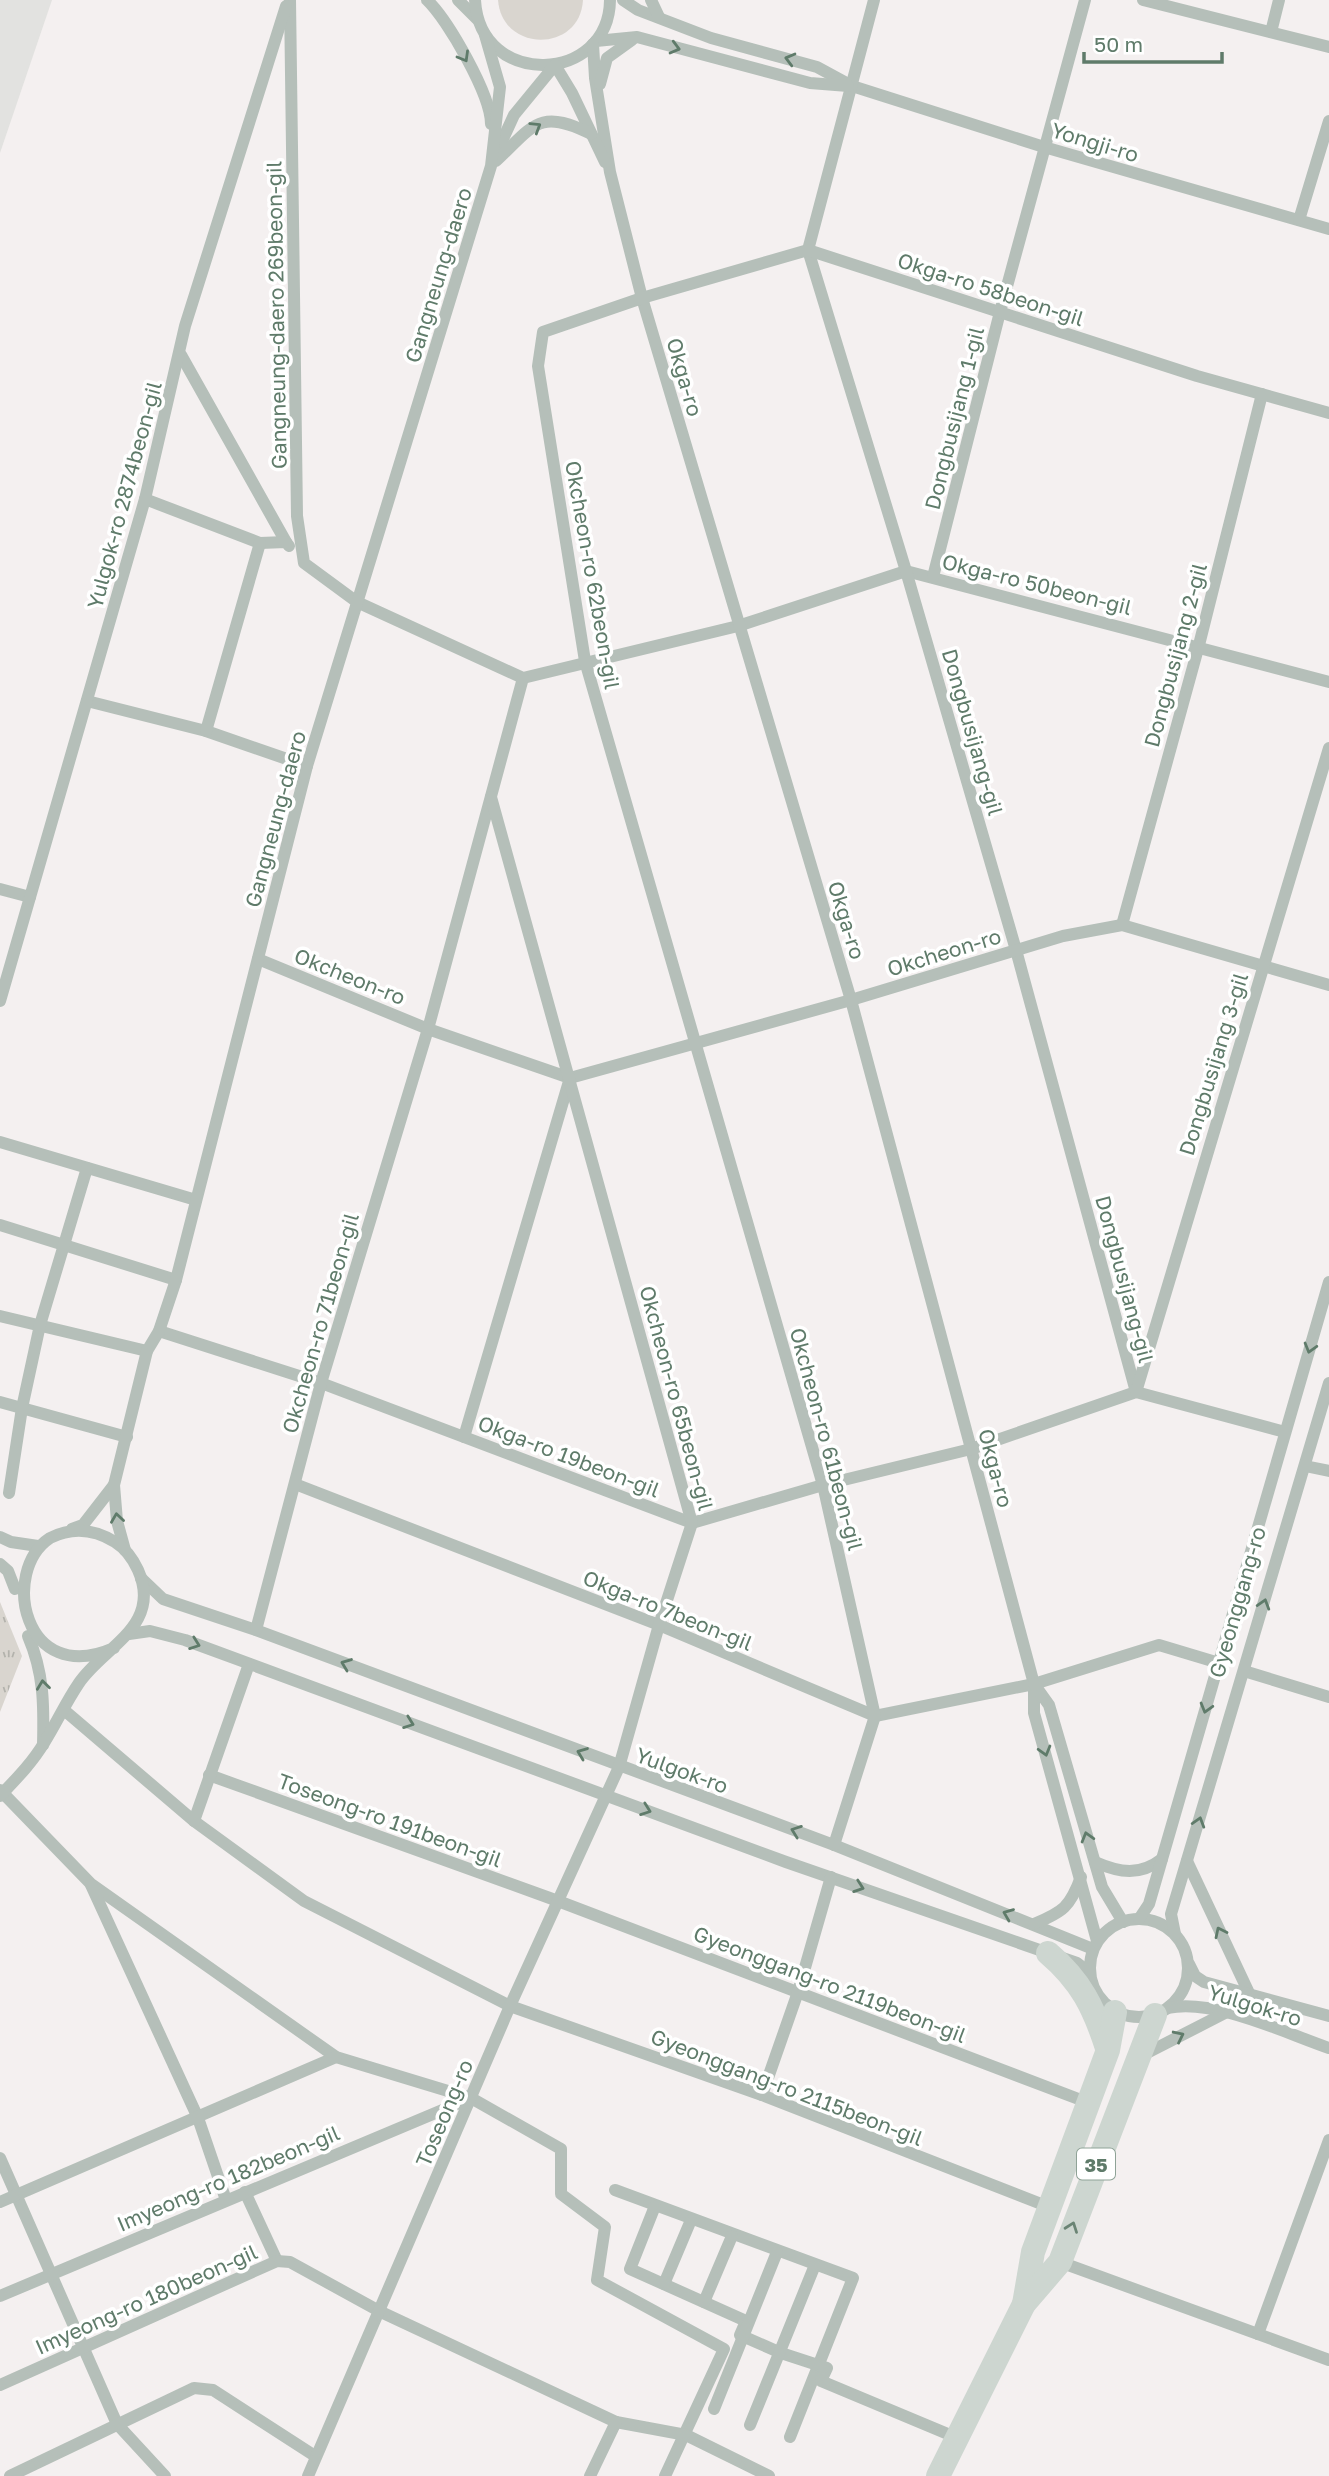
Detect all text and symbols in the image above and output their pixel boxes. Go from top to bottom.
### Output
scale bar [1084,21,1222,65]
text: 50 m [1094,31,1143,57]
one-way arrow [668,39,680,54]
one-way arrow [456,49,469,62]
one-way arrow [784,53,796,67]
street label: Yongji-ro [1048,116,1142,168]
one-way arrow [528,122,541,135]
street label: Gangneung-daero 269beon-gil [260,161,292,469]
street label: Gangneung-daero [399,184,477,366]
street label: Okga-ro 58beon-gil [895,247,1087,331]
street label: Dongbusijang 1-gil [919,324,989,512]
street label: Okga-ro [661,335,709,419]
street label: Yulgok-ro 2874beon-gil [81,378,167,612]
street label: Okcheon-ro 62beon-gil [560,459,626,691]
street label: Okga-ro 50beon-gil [939,548,1135,620]
street label: Dongbusijang 2-gil [1138,560,1212,750]
street label: Dongbusijang-gil [937,646,1009,818]
street label: Gangneung-daero [239,728,311,910]
street label: Okga-ro [823,878,871,962]
street label: Okcheon-ro [884,922,1004,982]
street label: Okcheon-ro [291,942,409,1010]
street label: Dongbusijang 3-gil [1173,970,1253,1158]
street label: Dongbusijang-gil [1090,1193,1160,1365]
street label: Okcheon-ro 71beon-gil [276,1210,364,1436]
street label: Okcheon-ro 65beon-gil [634,1283,720,1513]
street label: Okcheon-ro 61beon-gil [785,1325,869,1553]
one-way arrow [1303,1342,1318,1354]
street label: Okga-ro 19beon-gil [475,1409,663,1503]
street label: Okga-ro [973,1426,1019,1510]
one-way arrow [110,1512,125,1524]
street label: Gyeonggang-ro [1203,1523,1271,1681]
street label: Okga-ro 7beon-gil [579,1564,757,1656]
one-way arrow [1255,1598,1270,1610]
one-way arrow [189,1636,201,1650]
one-way arrow [341,1658,353,1672]
one-way arrow [35,1679,50,1691]
one-way arrow [1200,1701,1214,1713]
one-way arrow [402,1715,414,1729]
street label: Yulgok-ro [632,1741,732,1799]
one-way arrow [1036,1744,1051,1756]
one-way arrow [576,1748,588,1762]
street label: Toseong-ro 191beon-gil [275,1767,505,1873]
one-way arrow [639,1801,651,1815]
one-way arrow [1190,1816,1205,1828]
one-way arrow [790,1825,802,1839]
one-way arrow [1081,1831,1096,1843]
one-way arrow [853,1879,865,1893]
one-way arrow [1002,1908,1014,1922]
street label: Gyeonggang-ro 2119beon-gil [690,1920,970,2048]
one-way arrow [1214,1927,1228,1939]
street label: Yulgok-ro [1205,1978,1305,2032]
street label: Gyeonggang-ro 2115beon-gil [647,2023,927,2151]
one-way arrow [1172,2031,1184,2045]
street label: Toseong-ro [410,2055,478,2171]
street label: Imyeong-ro 182beon-gil [113,2119,343,2237]
road number: 35 [1077,2148,1115,2180]
one-way arrow [1064,2222,1078,2234]
street label: Imyeong-ro 180beon-gil [31,2238,261,2360]

